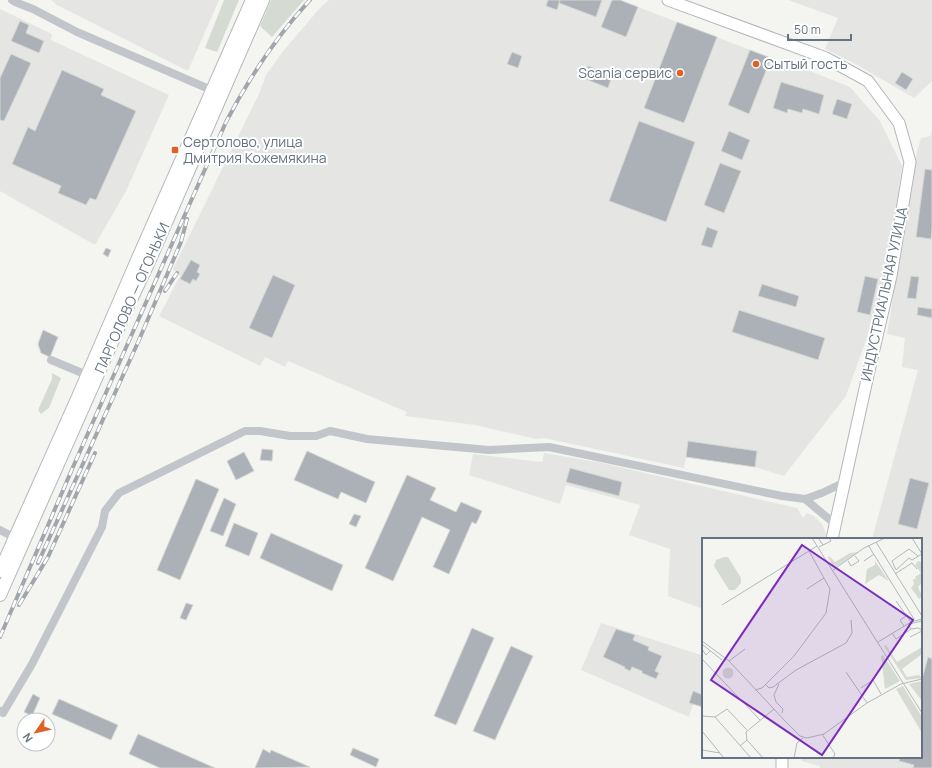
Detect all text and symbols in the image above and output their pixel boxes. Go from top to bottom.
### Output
scale bar [788,16,851,42]
text: 50 m [794,21,821,38]
place label: Сытый гость [764,54,847,73]
marker: Сытый гость [751,59,761,69]
place label: Scania сервис [578,63,672,82]
marker: Scania сервис [675,68,685,78]
place label: Сертолово, улица Дмитрия Кожемякина [183,132,327,167]
marker: Сертолово, улица Дмитрия Кожемякина [170,145,180,155]
street label: ИНДУСТРИАЛЬНАЯ УЛИЦА [856,205,911,383]
street label: ПАРГОЛОВО — ОГОНЬКИ [90,219,173,376]
inset map [702,538,922,758]
north arrow [16,712,56,752]
text: N [19,730,36,745]

